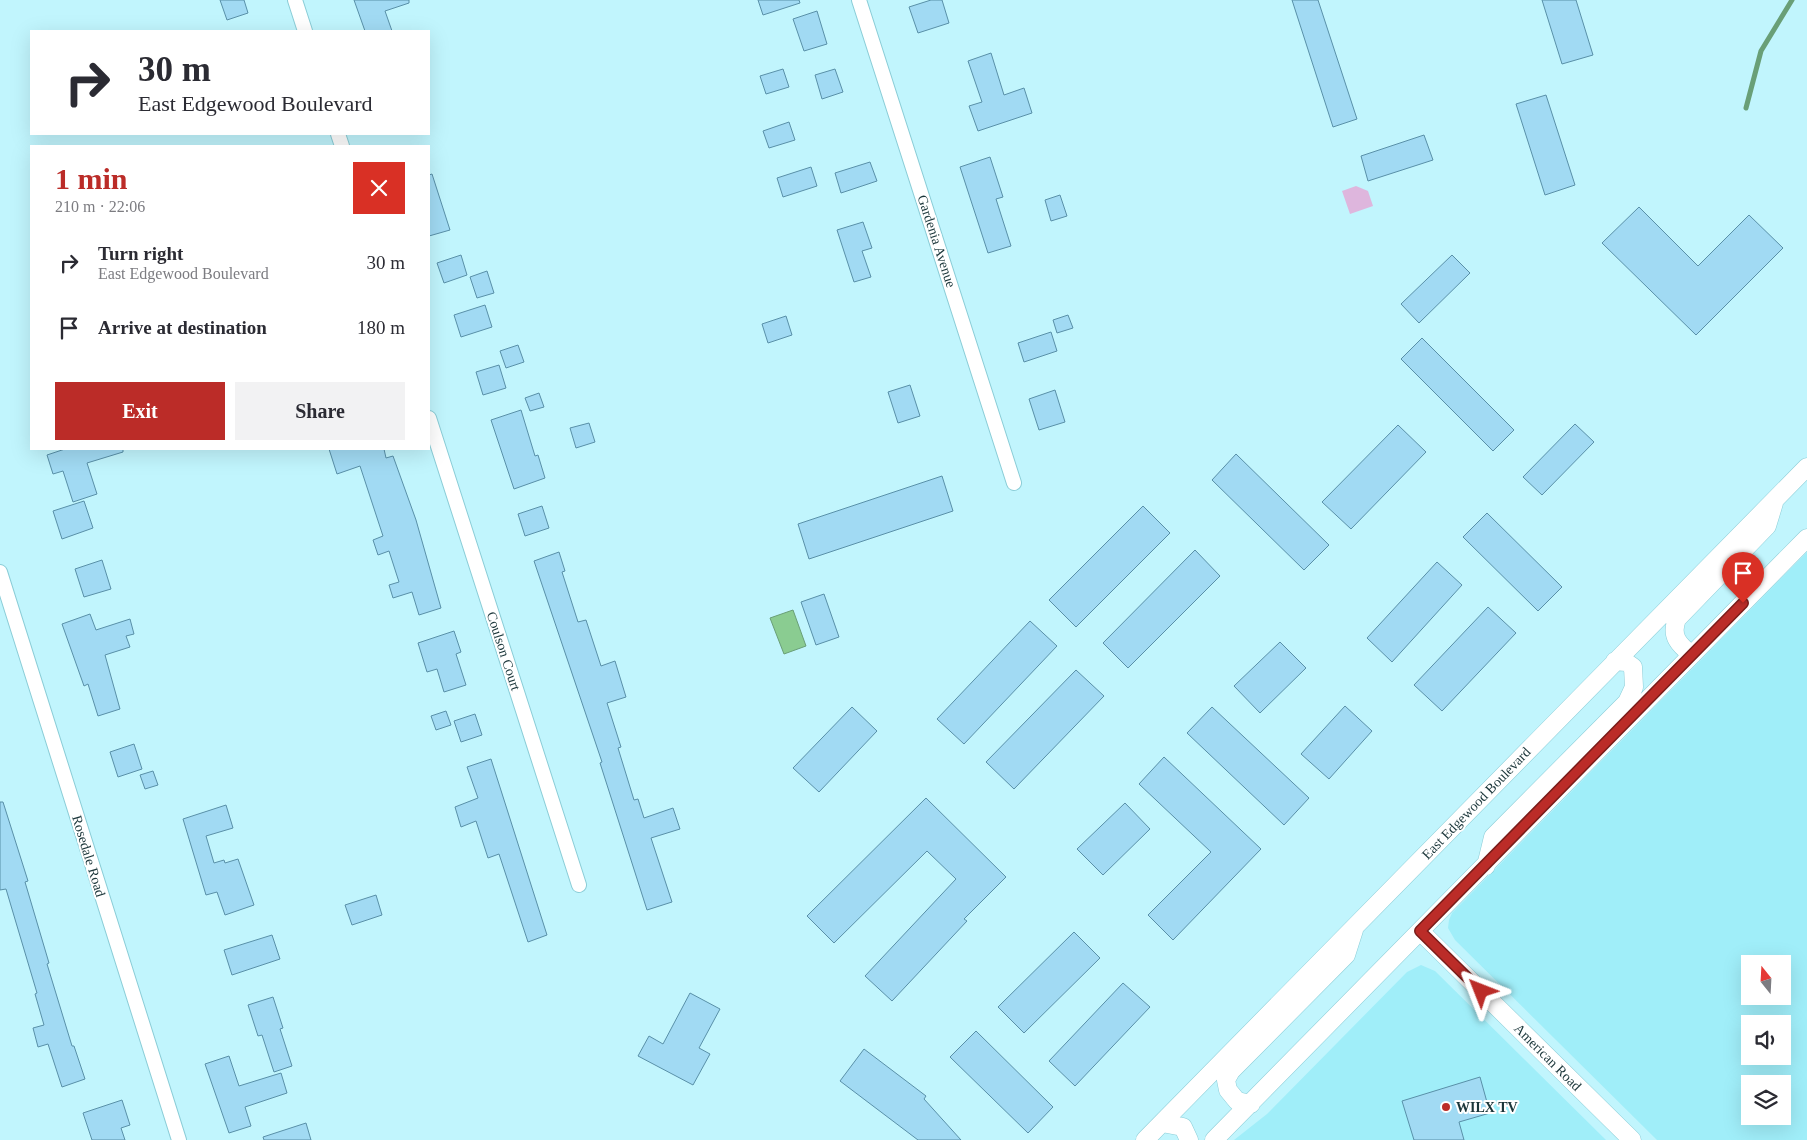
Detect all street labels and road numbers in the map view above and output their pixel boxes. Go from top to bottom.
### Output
street label: Gardenia Avenue [914,193,959,289]
street label: Coulson Court [484,610,523,693]
street label: East Edgewood Boulevard [1419,744,1534,862]
street label: Rosedale Road [69,814,108,899]
street label: American Road [1511,1021,1584,1094]

